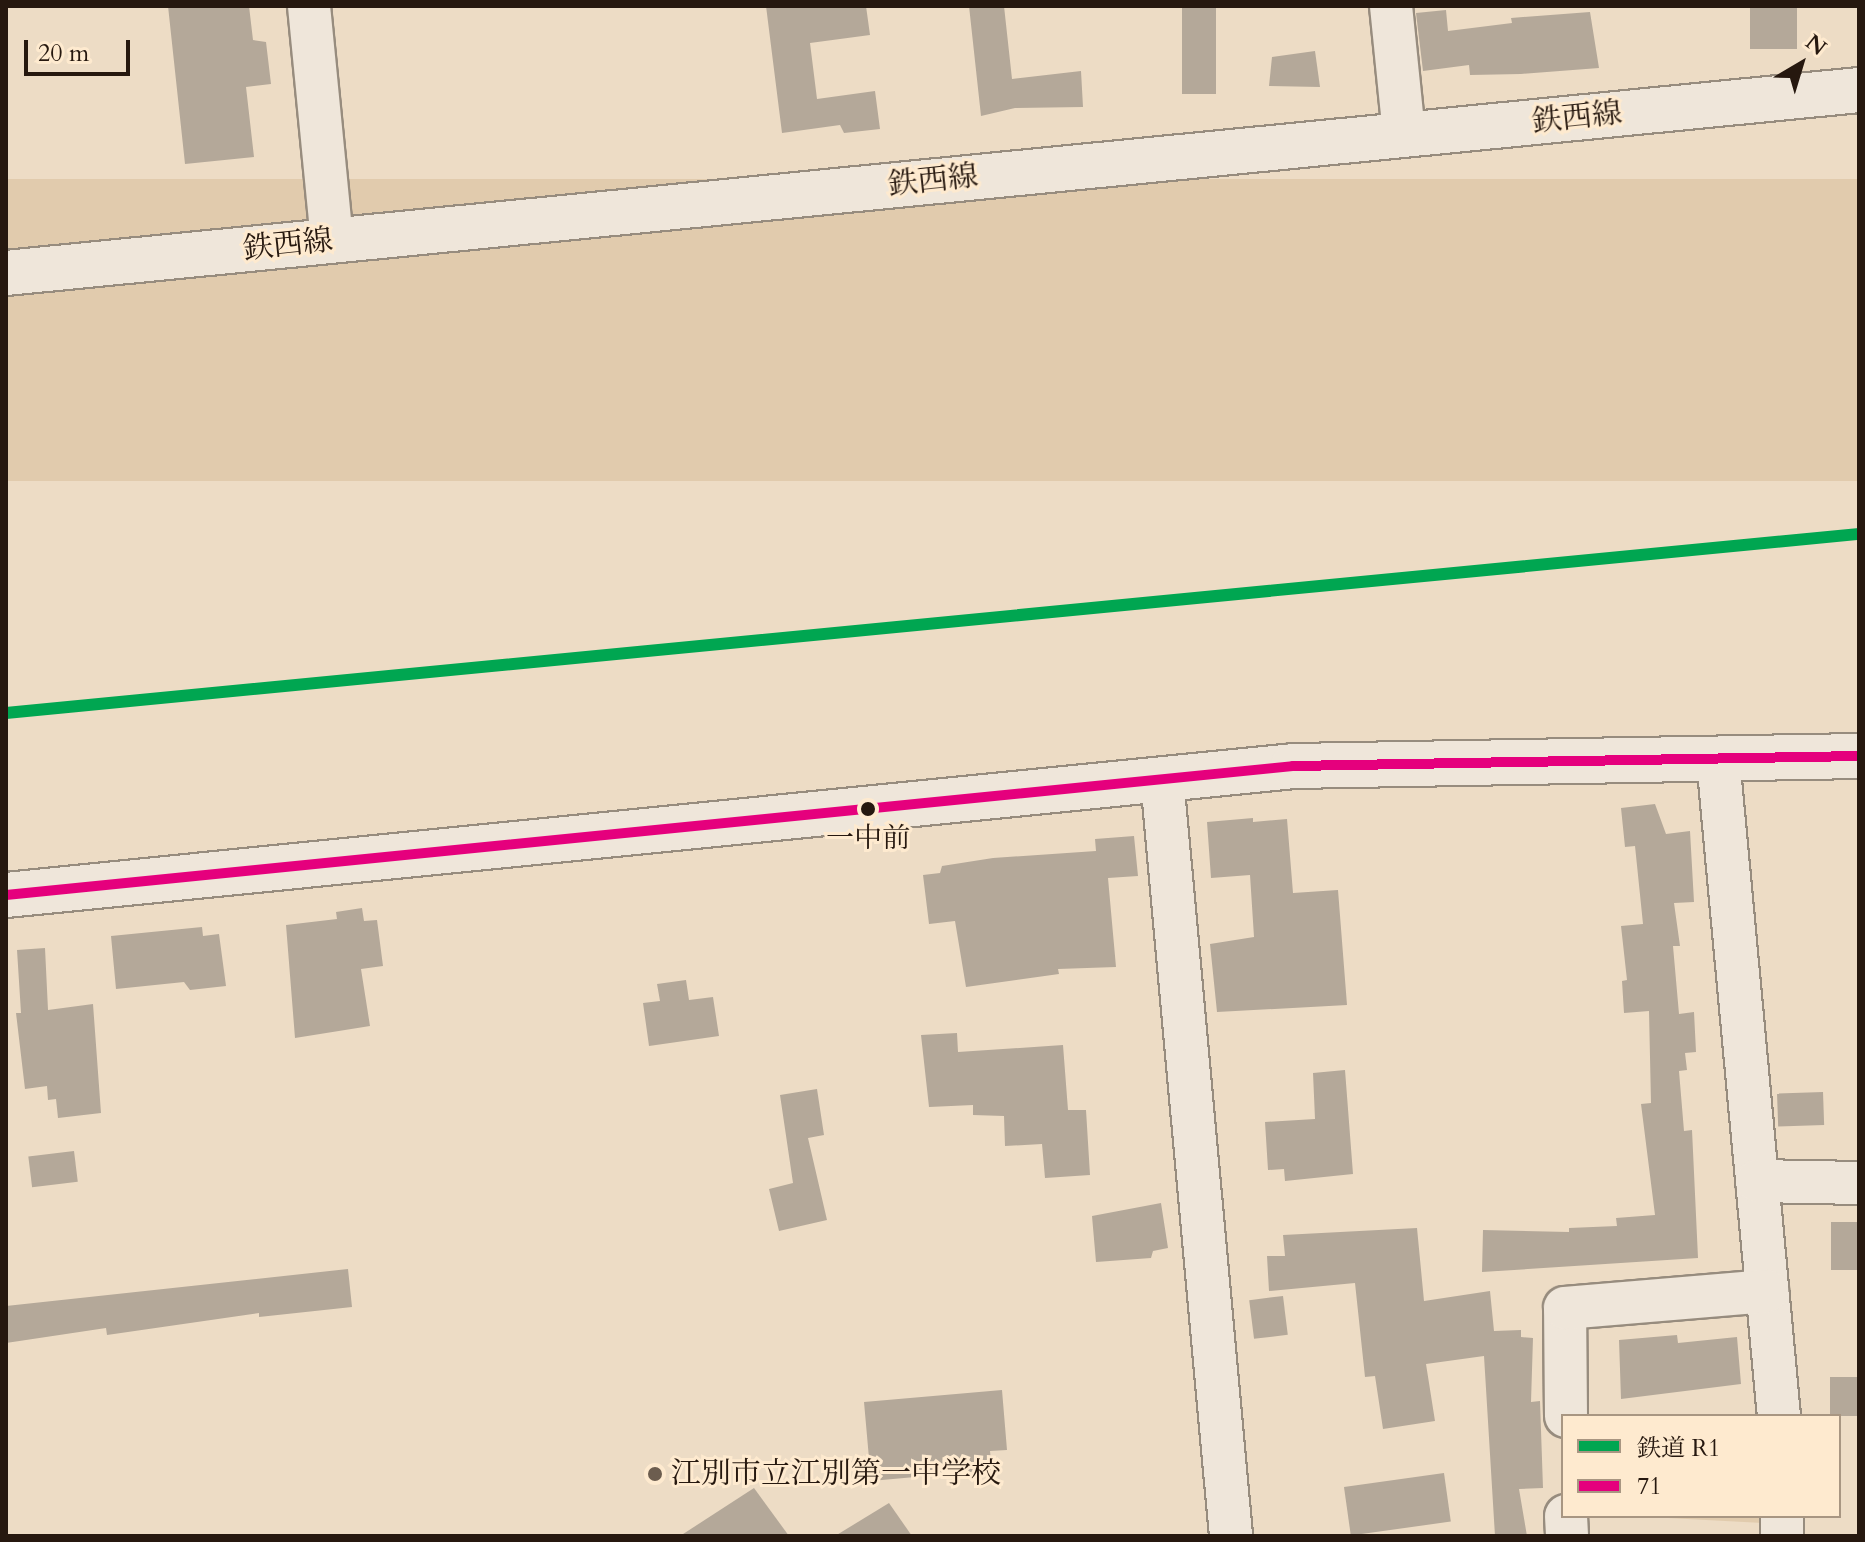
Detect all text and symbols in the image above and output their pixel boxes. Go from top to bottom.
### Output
scale bar [28,24,134,74]
north arrow [1761,24,1841,104]
text: N [1799,27,1833,63]
text: 20 m [38,37,89,70]
street label: 鉄西線 [1530,95,1624,141]
street label: 鉄西線 [886,158,980,204]
street label: 鉄西線 [241,222,335,268]
marker: 一中前 [860,801,876,817]
place label: 一中前 [826,821,910,855]
legend [1561,1414,1841,1518]
text: 鉄道 R1 [1637,1432,1720,1465]
place label: 江別市立江別第一中学校 [671,1456,1001,1492]
marker: 江別市立江別第一中学校 [646,1465,664,1483]
text: 71 [1637,1470,1662,1503]

